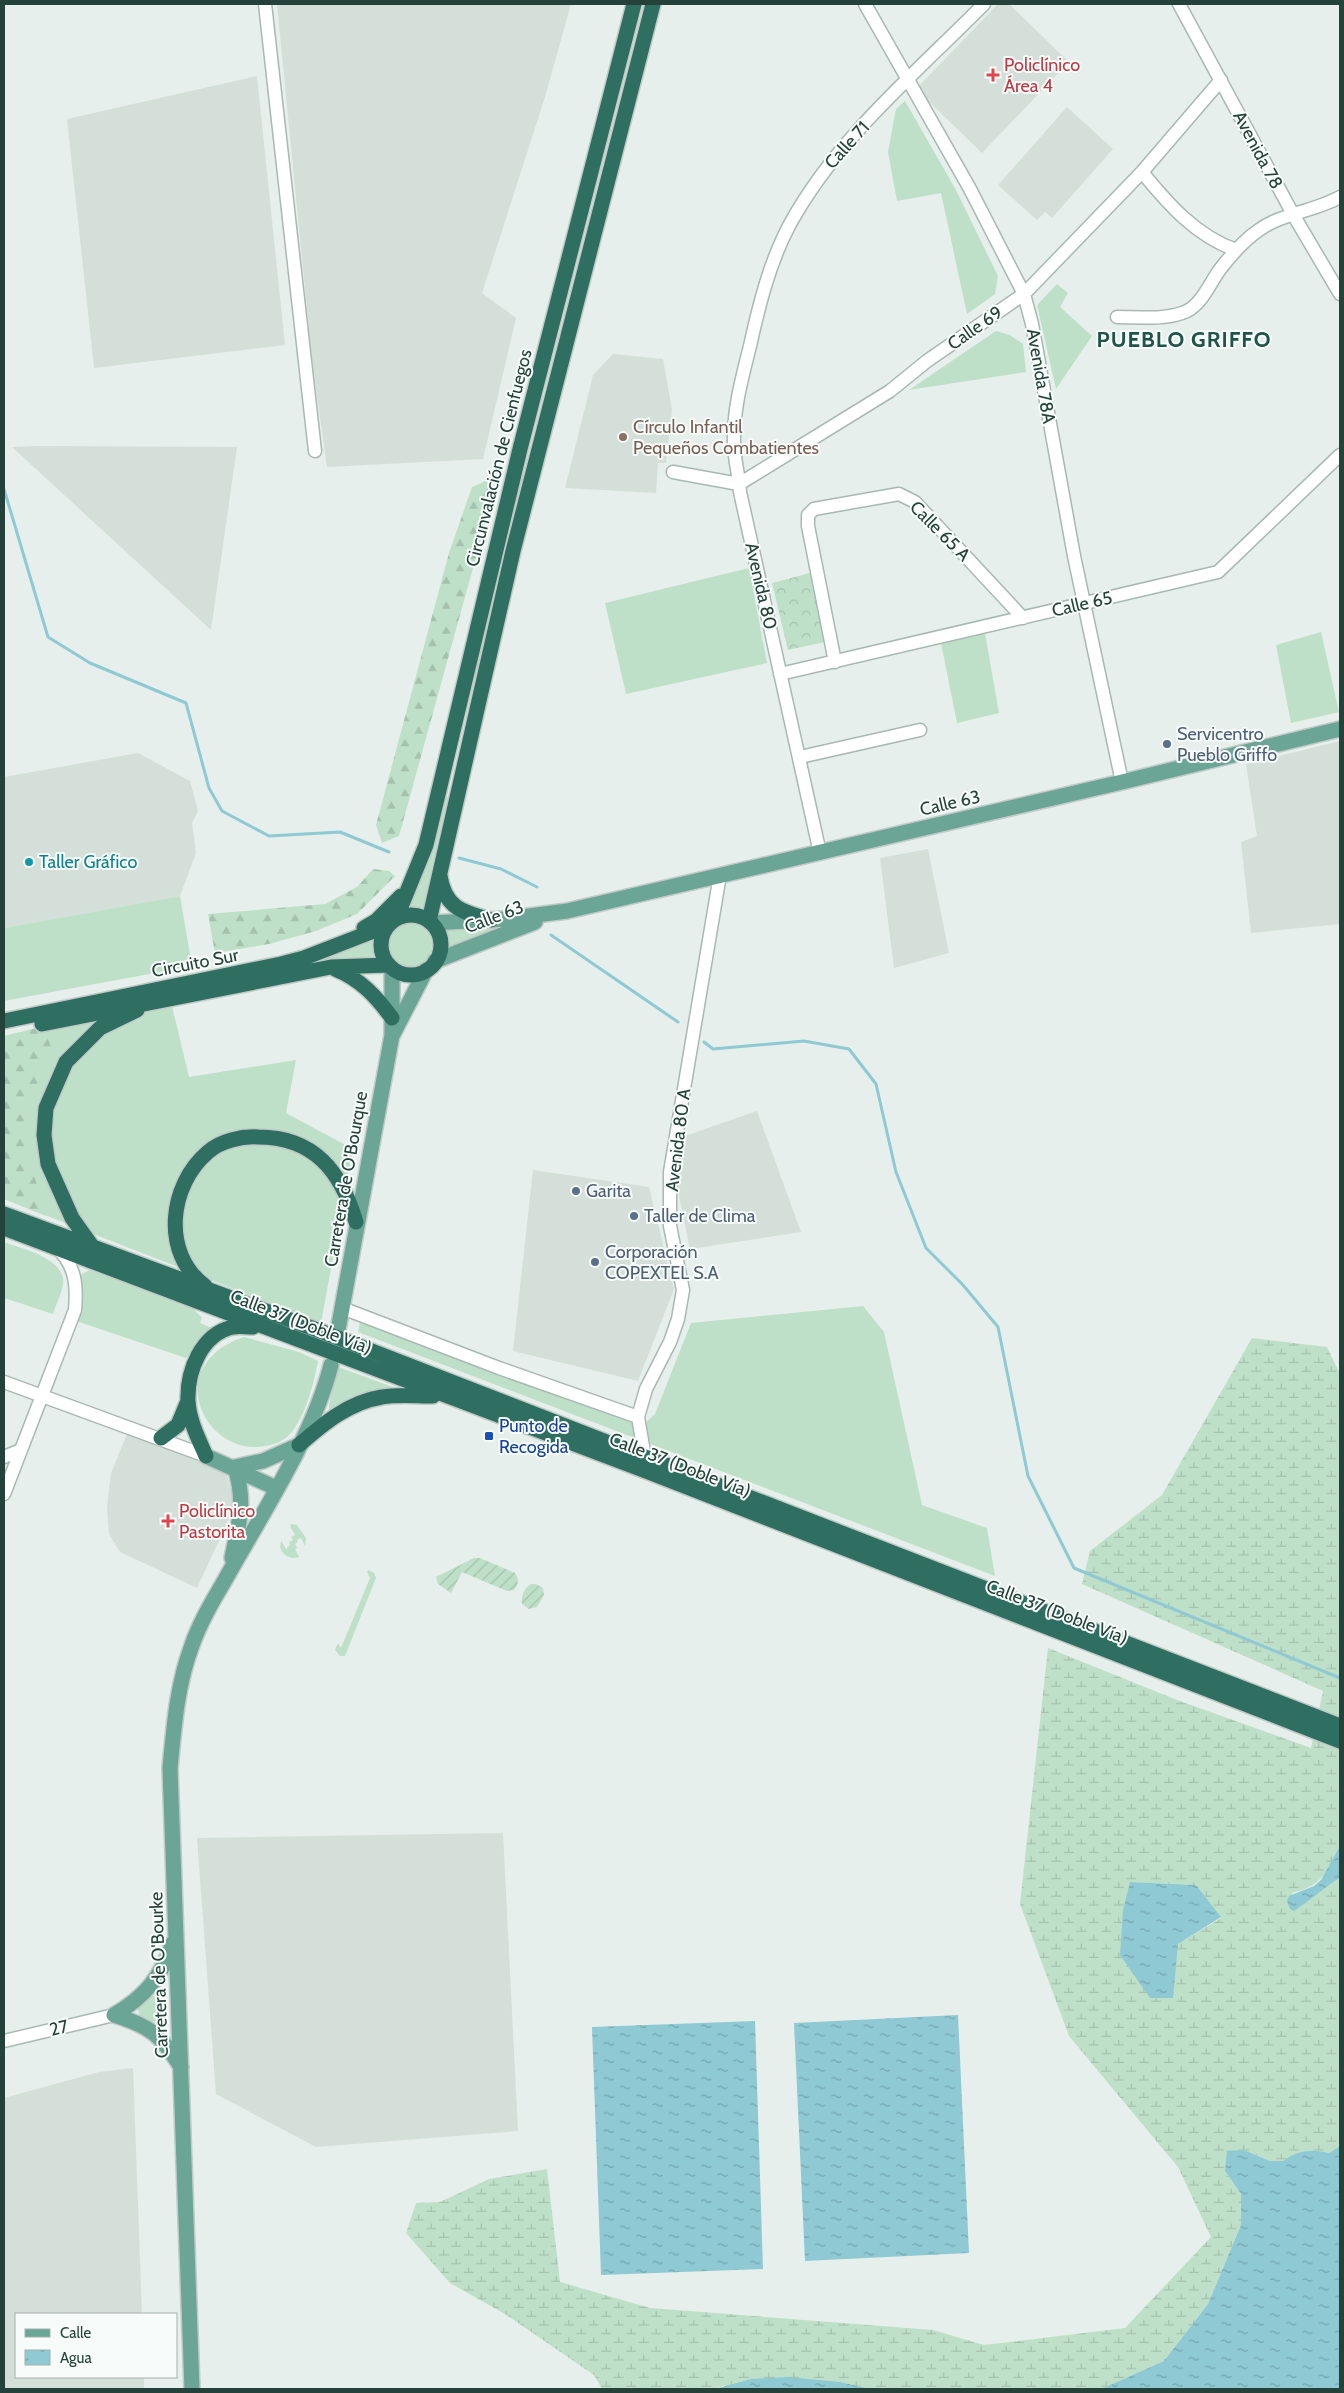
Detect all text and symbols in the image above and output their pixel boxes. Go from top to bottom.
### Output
place label: Policlínico Área 4 [1004,54,1080,97]
marker: Policlínico Área 4 [986,68,1000,82]
street label: Avenida 78 [1228,107,1288,193]
street label: Calle 71 [820,117,874,173]
street label: Calle 69 [943,301,1007,355]
district label: PUEBLO GRIFFO [1097,326,1271,353]
street label: Avenida 78A [1022,327,1060,425]
street label: Circunvalación de Cienfuegos [461,347,537,569]
place label: Círculo Infantil Pequeños Combatientes [633,416,819,459]
marker: Círculo Infantil Pequeños Combatientes [617,431,629,443]
street label: Calle 65 A [905,496,975,566]
street label: Avenida 80 [740,540,782,632]
street label: Calle 65 [1050,586,1114,622]
place label: Servicentro Pueblo Griffo [1177,723,1277,766]
marker: Servicentro Pueblo Griffo [1161,738,1173,750]
street label: Calle 63 [918,785,982,821]
place label: Taller Gráfico [39,851,137,873]
marker: Taller Gráfico [23,856,35,868]
street label: Calle 63 [461,896,527,938]
street label: Circuito Sur [150,944,240,982]
street label: Avenida 80 A [661,1087,695,1193]
street label: Carretera de O'Bourque [320,1089,372,1269]
place label: Garita [586,1180,631,1202]
marker: Garita [570,1185,582,1197]
place label: Taller de Clima [644,1205,756,1227]
marker: Taller de Clima [628,1210,640,1222]
place label: Corporación COPEXTEL S.A [605,1241,719,1284]
marker: Corporación COPEXTEL S.A [589,1256,601,1268]
street label: Calle 37 (Doble Vía) [227,1285,375,1359]
place label: Punto de Recogida [499,1415,569,1458]
street label: Calle 37 (Doble Vía) [606,1428,754,1502]
marker: Punto de Recogida [483,1430,495,1442]
place label: Policlínico Pastorita [179,1500,255,1543]
marker: Policlínico Pastorita [161,1514,175,1528]
street label: Calle 37 (Doble Vía) [983,1575,1131,1649]
street label: Carretera de O'Bourke [145,1891,173,2059]
street label: 27 [48,2015,70,2041]
legend [15,2313,178,2378]
text: Calle [60,2324,91,2342]
text: Agua [60,2349,92,2367]

